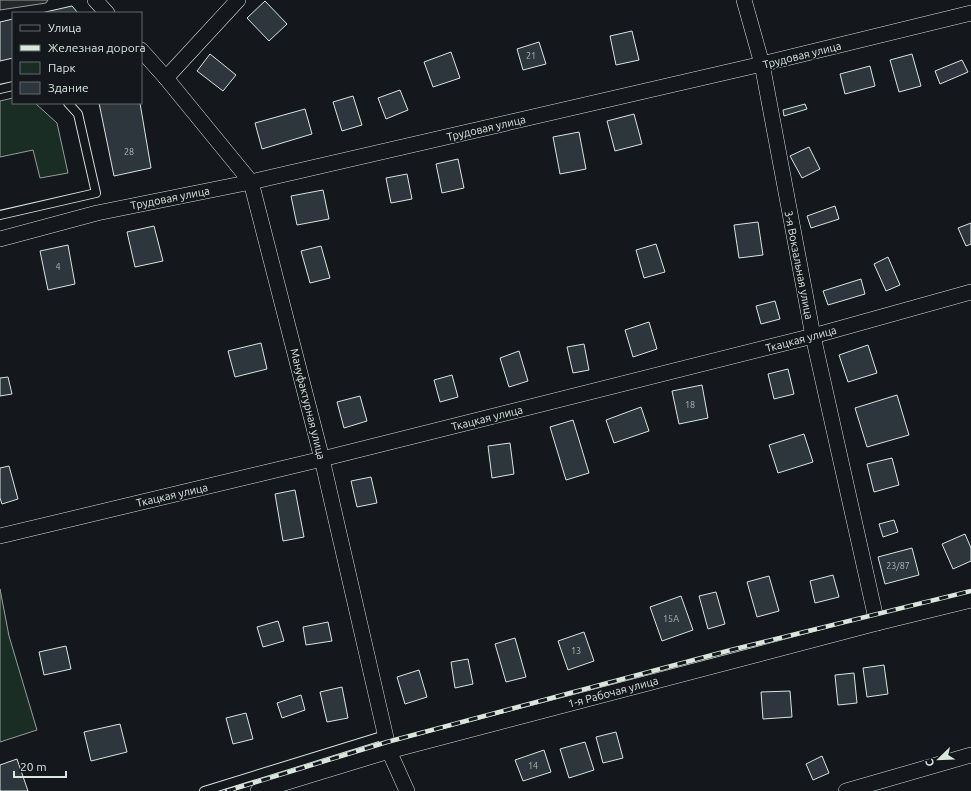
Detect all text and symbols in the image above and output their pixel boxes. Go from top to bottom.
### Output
legend [12,12,142,104]
text: Улица [48,21,81,34]
street label: Трудовая улица [761,39,843,71]
text: Железная дорога [48,41,146,54]
house number: 21 [526,51,536,61]
text: Парк [48,61,76,74]
text: Здание [48,81,89,94]
street label: Трудовая улица [445,113,527,143]
house number: 28 [124,147,134,157]
street label: Трудовая улица [129,184,211,212]
street label: 3-я Вокзальная улица [783,210,815,320]
house number: 4 [55,262,61,272]
street label: Ткацкая улица [764,324,838,354]
street label: Мануфактурная улица [288,347,328,461]
house number: 18 [685,400,695,410]
street label: Ткацкая улица [450,403,524,433]
street label: Ткацкая улица [135,481,209,509]
house number: 23/87 [886,561,910,571]
house number: 15А [663,614,679,624]
house number: 13 [571,646,581,656]
street label: 1-я Рабочая улица [567,674,659,710]
north arrow [919,739,959,779]
scale bar [14,753,66,779]
text: С [923,757,937,768]
text: 20 m [20,760,47,773]
house number: 14 [528,761,538,771]

